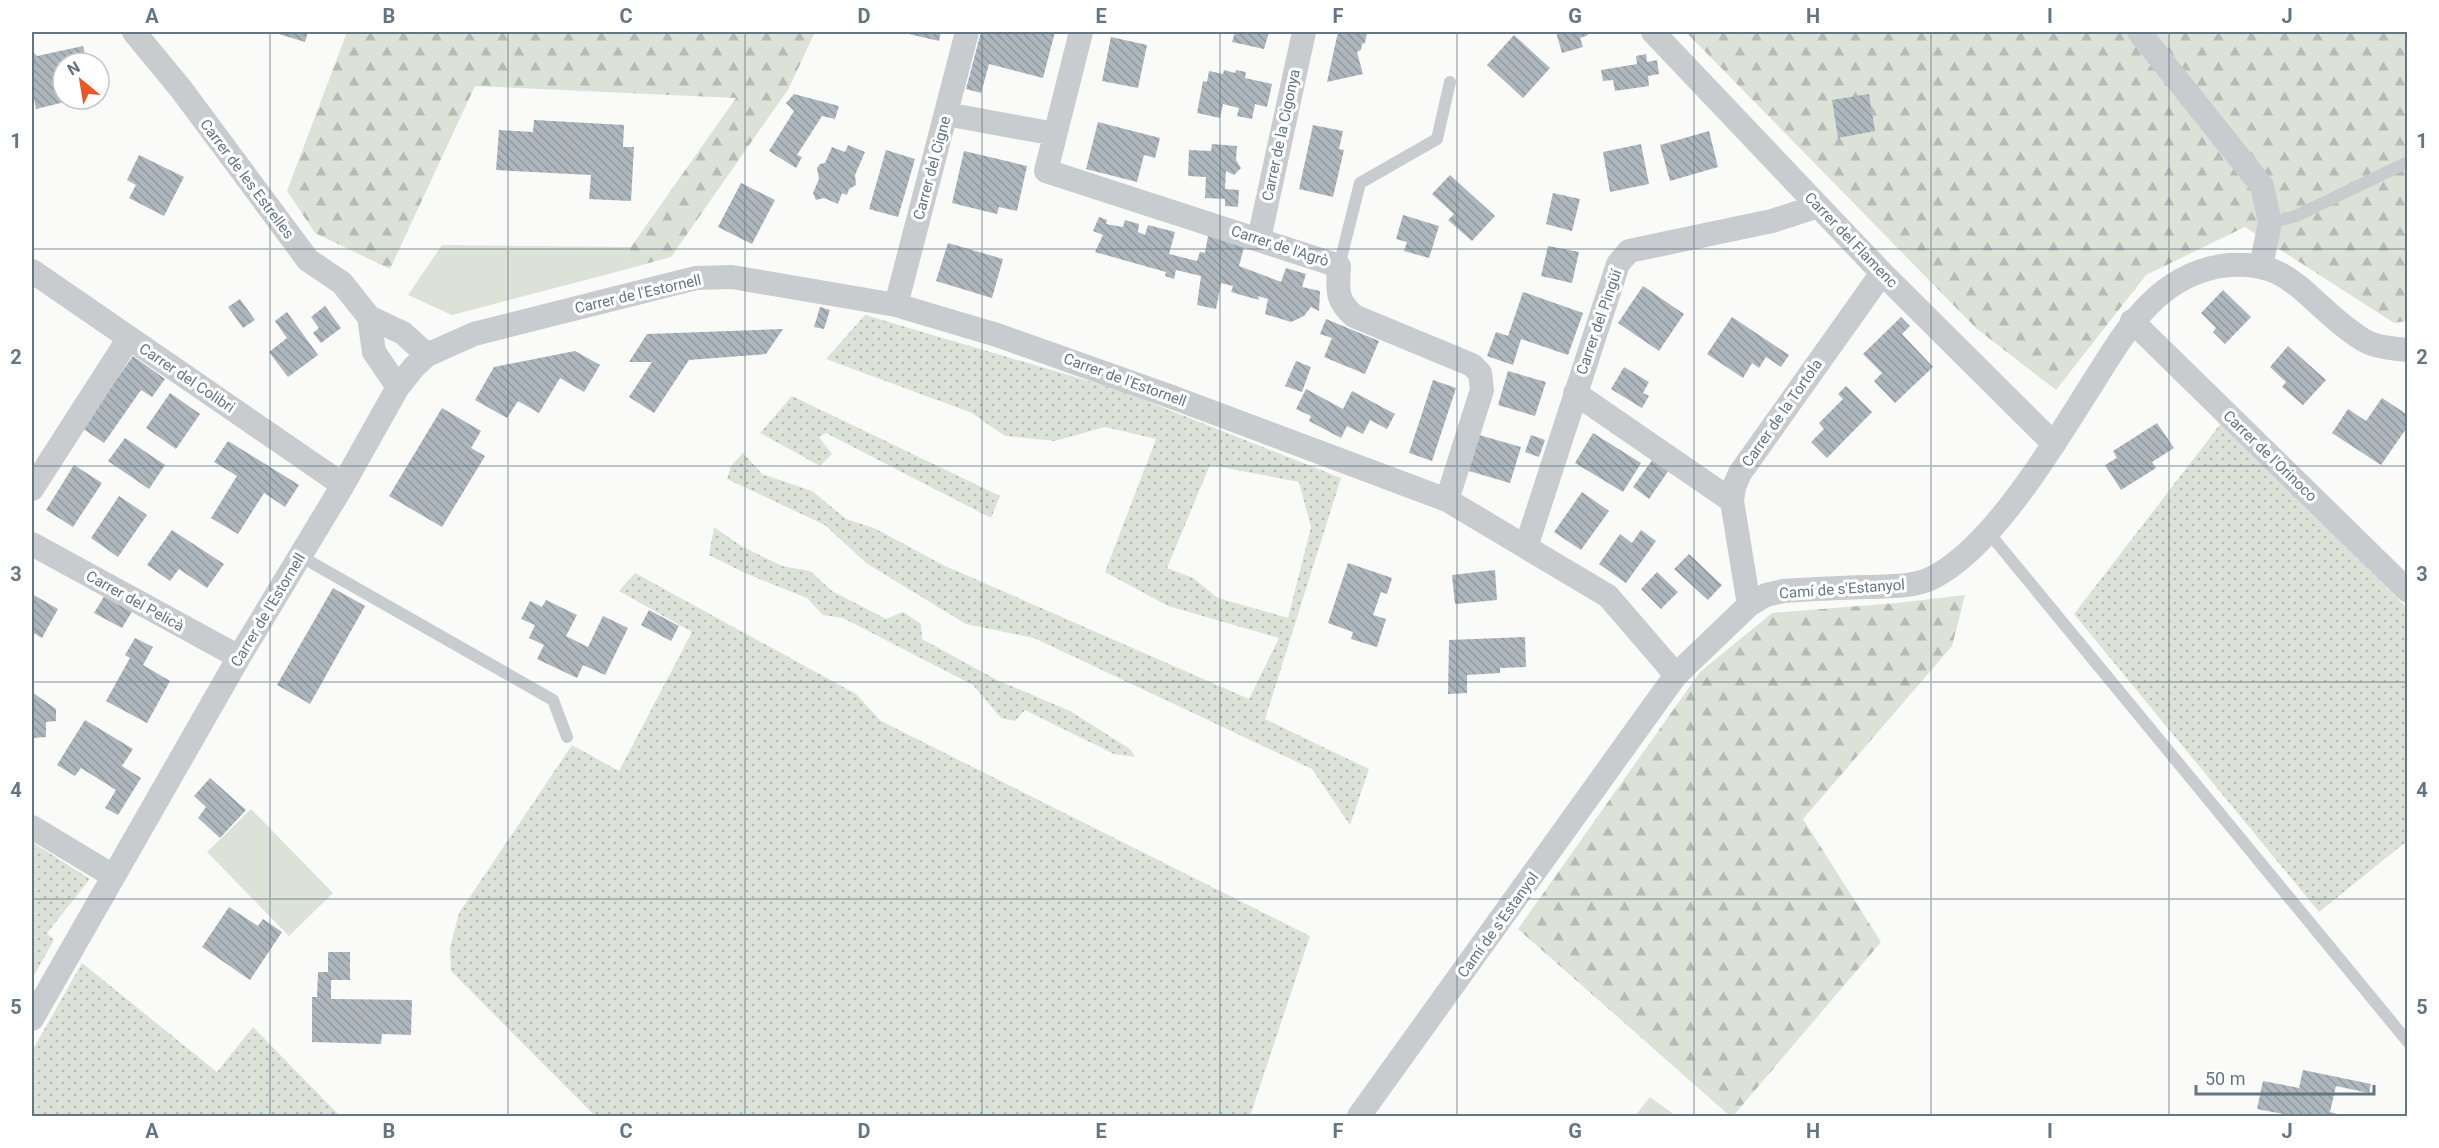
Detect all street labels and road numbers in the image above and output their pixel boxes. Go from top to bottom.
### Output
street label: Carrer de la Cigonya [1258,68,1304,202]
street label: Carrer del Cigne [910,114,954,222]
street label: Carrer de les Estrelles [196,116,298,242]
street label: Carrer del Flamenc [1801,188,1901,292]
street label: Carrer de l'Agrò [1229,222,1331,270]
street label: Carrer del Pingüí [1573,266,1626,377]
street label: Carrer de l'Estornell [573,271,703,317]
street label: Carrer del Colibri [136,339,238,417]
street label: Carrer de l'Estornell [1061,349,1189,411]
street label: Carrer de la Tortola [1738,356,1826,470]
street label: Carrer de l'Orinoco [2219,407,2321,505]
street label: Carrer de l'Estornell [227,550,309,670]
street label: Carrer del Pelicà [83,567,187,635]
street label: Camí de s'Estanyol [1779,576,1905,602]
street label: Camí de s'Estanyol [1454,869,1542,981]

